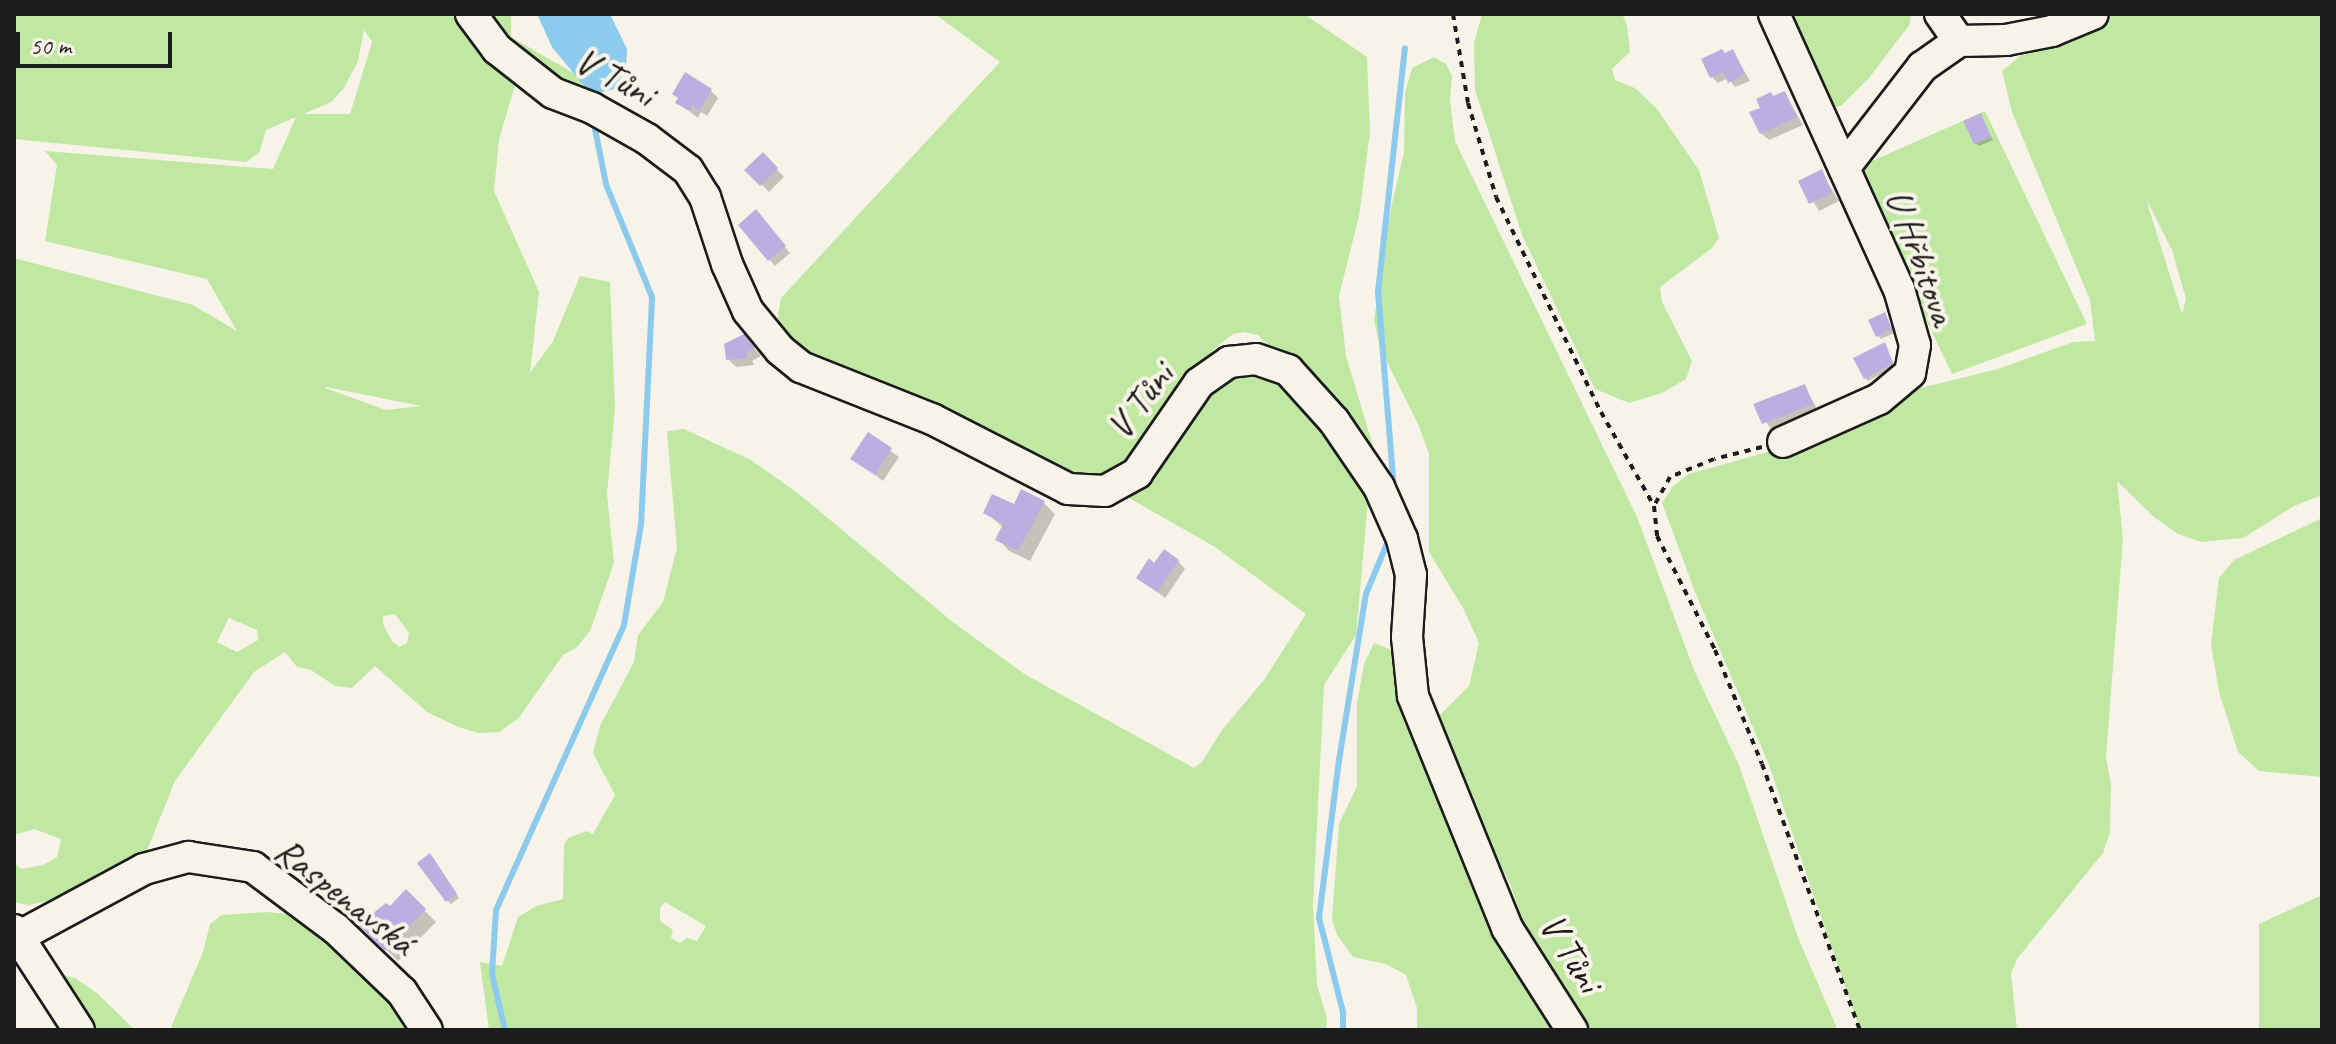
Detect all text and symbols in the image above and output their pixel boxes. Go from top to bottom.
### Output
scale bar [20,16,176,66]
text: 50 m [30,31,71,61]
street label: V Tůni [567,37,663,117]
street label: U Hřbitova [1876,183,1966,331]
street label: V Tůni [1097,354,1183,448]
street label: Raspenavská [266,827,424,965]
street label: V Tůni [1530,906,1612,1000]

